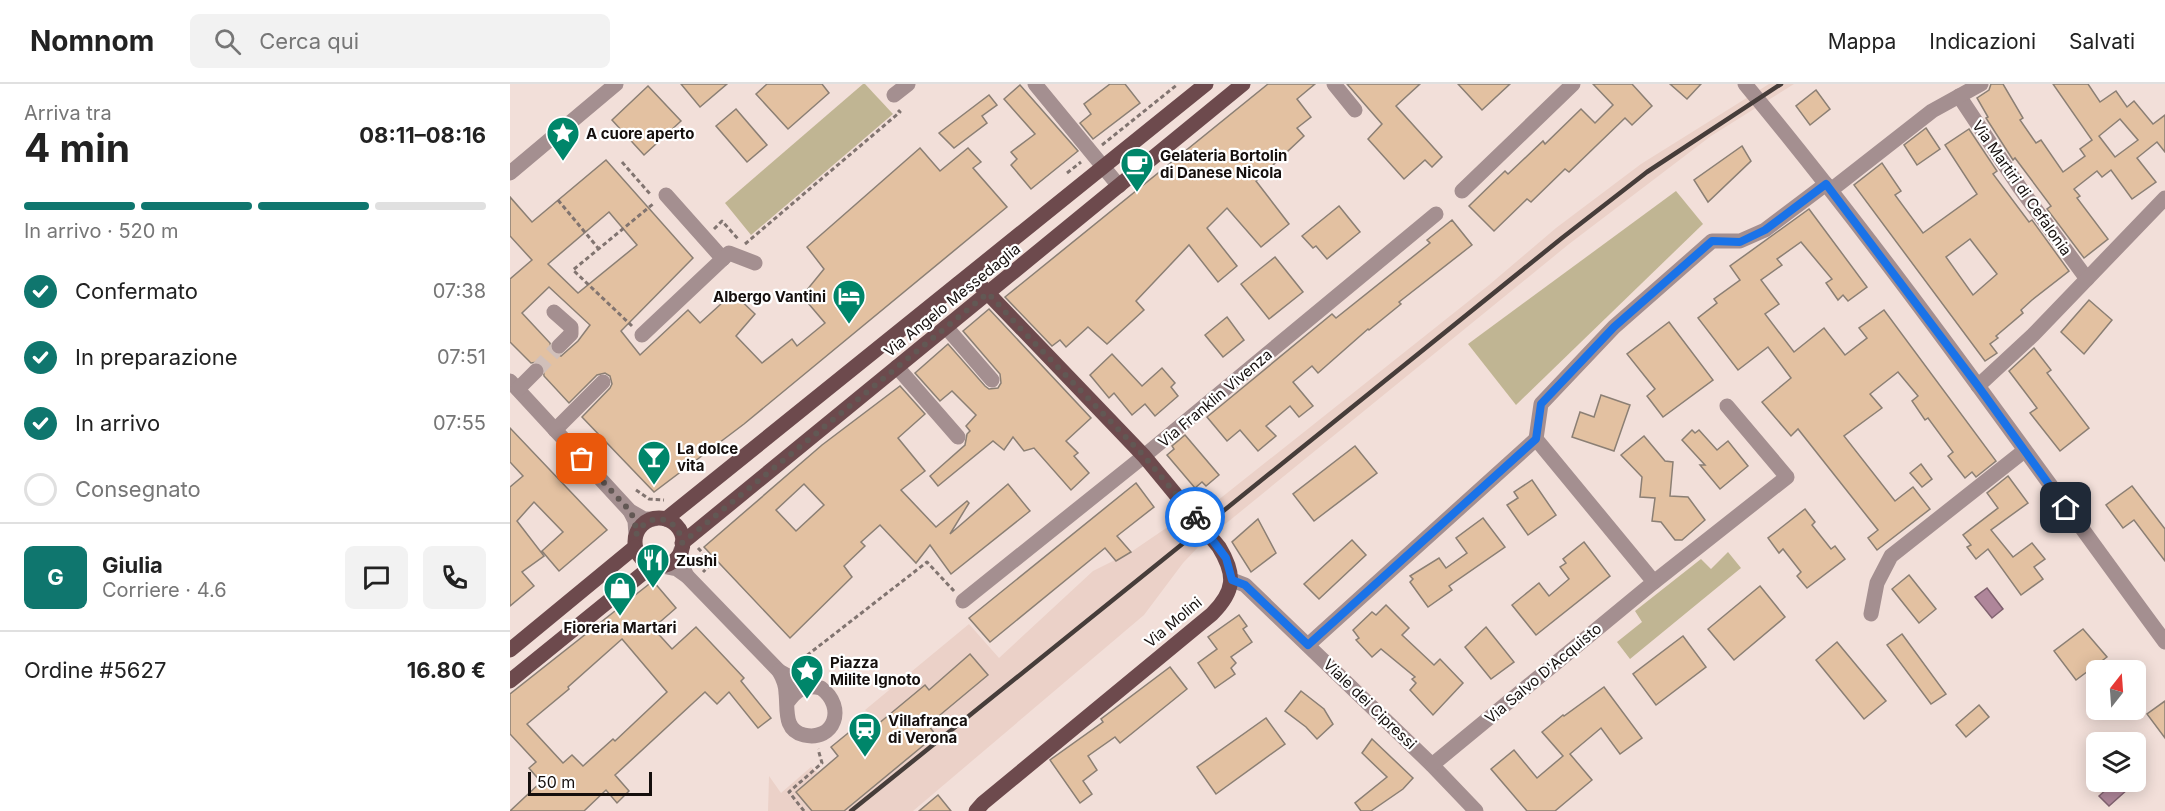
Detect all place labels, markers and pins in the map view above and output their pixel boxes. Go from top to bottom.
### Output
place icon: A cuore aperto [545,115,581,162]
place label: A cuore aperto [586,124,694,143]
cafe icon: Gelateria Bortolin di Danese Nicola [1119,146,1155,193]
place label: Gelateria Bortolin di Danese Nicola [1160,146,1287,182]
hotel icon: Albergo Vantini [831,278,867,325]
place label: Albergo Vantini [713,287,826,306]
pin [556,433,607,484]
bar icon: La dolce vita [636,439,672,486]
place label: La dolce vita [677,439,738,475]
pin [2040,482,2091,533]
restaurant icon: Zushi [635,542,671,589]
place label: Zushi [676,551,717,570]
shop icon: Fioreria Martari [602,570,638,617]
place label: Fioreria Martari [564,618,676,637]
place icon: Piazza Milite Ignoto [789,653,825,700]
place label: Piazza Milite Ignoto [830,653,921,689]
station icon: Villafranca di Verona [847,711,883,758]
place label: Villafranca di Verona [888,711,968,747]

